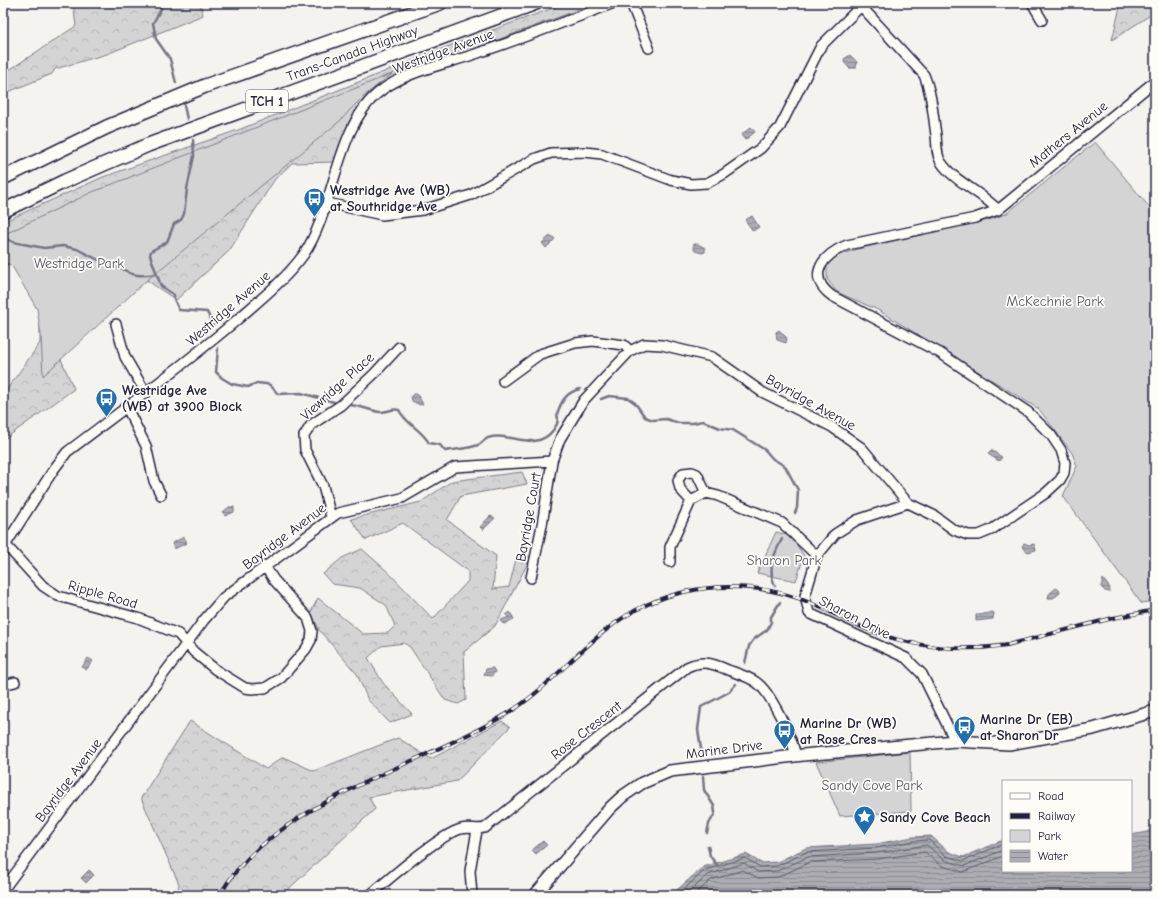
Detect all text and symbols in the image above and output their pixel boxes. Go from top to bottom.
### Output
street label: Trans-Canada Highway [284,21,421,85]
street label: Westridge Avenue [390,25,496,78]
road number: TCH 1 [246,90,288,112]
street label: Mathers Avenue [1026,98,1111,171]
place label: Westridge Ave (WB) at Southridge Ave [330,182,450,215]
bus stop icon: Westridge Ave (WB) at Southridge Ave [301,185,327,218]
park label: Westridge Park [34,255,124,272]
street label: Westridge Avenue [183,267,274,350]
park label: McKechnie Park [1006,293,1104,310]
street label: Viewridge Place [297,349,378,424]
street label: Bayridge Avenue [763,371,859,434]
place label: Westridge Ave (WB) at 3900 Block [122,382,242,415]
bus stop icon: Westridge Ave (WB) at 3900 Block [93,385,119,418]
street label: Bayridge Court [512,470,545,563]
street label: Bayridge Avenue [239,500,329,573]
park label: Sharon Park [747,552,821,569]
street label: Ripple Road [66,576,140,612]
street label: Sharon Drive [816,592,893,643]
street label: Rose Crescent [548,697,626,763]
place label: Marine Dr (EB) at Sharon Dr [980,711,1073,744]
bus stop icon: Marine Dr (EB) at Sharon Dr [952,714,978,747]
place label: Marine Dr (WB) at Rose Cres [800,715,897,748]
bus stop icon: Marine Dr (WB) at Rose Cres [772,718,798,751]
street label: Bayridge Avenue [32,735,105,825]
street label: Marine Drive [685,736,763,763]
park label: Sandy Cove Park [822,777,923,794]
legend [1002,780,1132,872]
text: Road [1038,789,1064,803]
place icon: Sandy Cove Beach [851,804,877,837]
place label: Sandy Cove Beach [880,809,991,826]
text: Railway [1038,809,1076,823]
text: Park [1038,829,1061,843]
text: Water [1038,849,1068,863]

